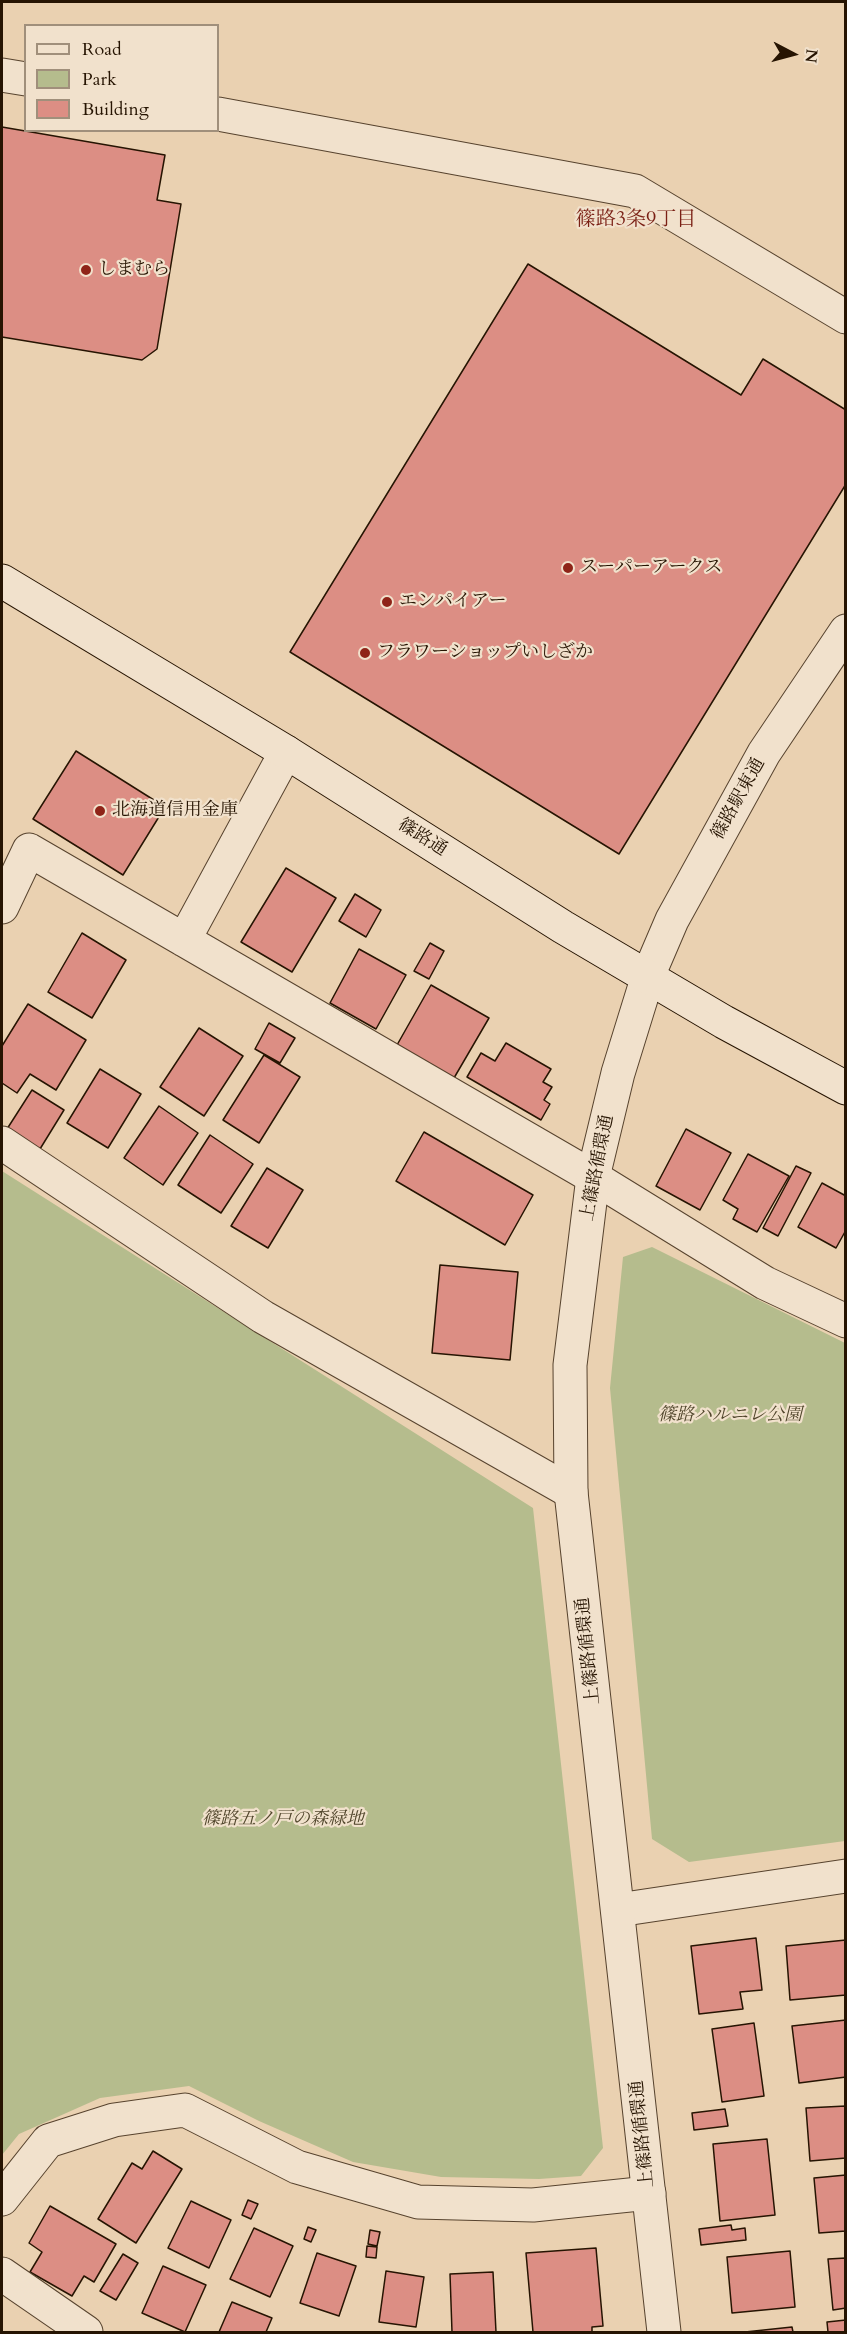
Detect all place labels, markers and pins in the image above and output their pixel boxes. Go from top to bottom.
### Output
place label: しまむら [98,259,170,281]
marker: しまむら [79,263,93,277]
place label: スーパーアークス [580,557,723,579]
marker: スーパーアークス [561,561,575,575]
place label: エンパイアー [399,591,506,613]
marker: エンパイアー [380,595,394,609]
place label: フラワーショップいしざか [377,642,593,664]
marker: フラワーショップいしざか [358,646,372,660]
place label: 北海道信用金庫 [112,800,238,822]
marker: 北海道信用金庫 [93,804,107,818]

